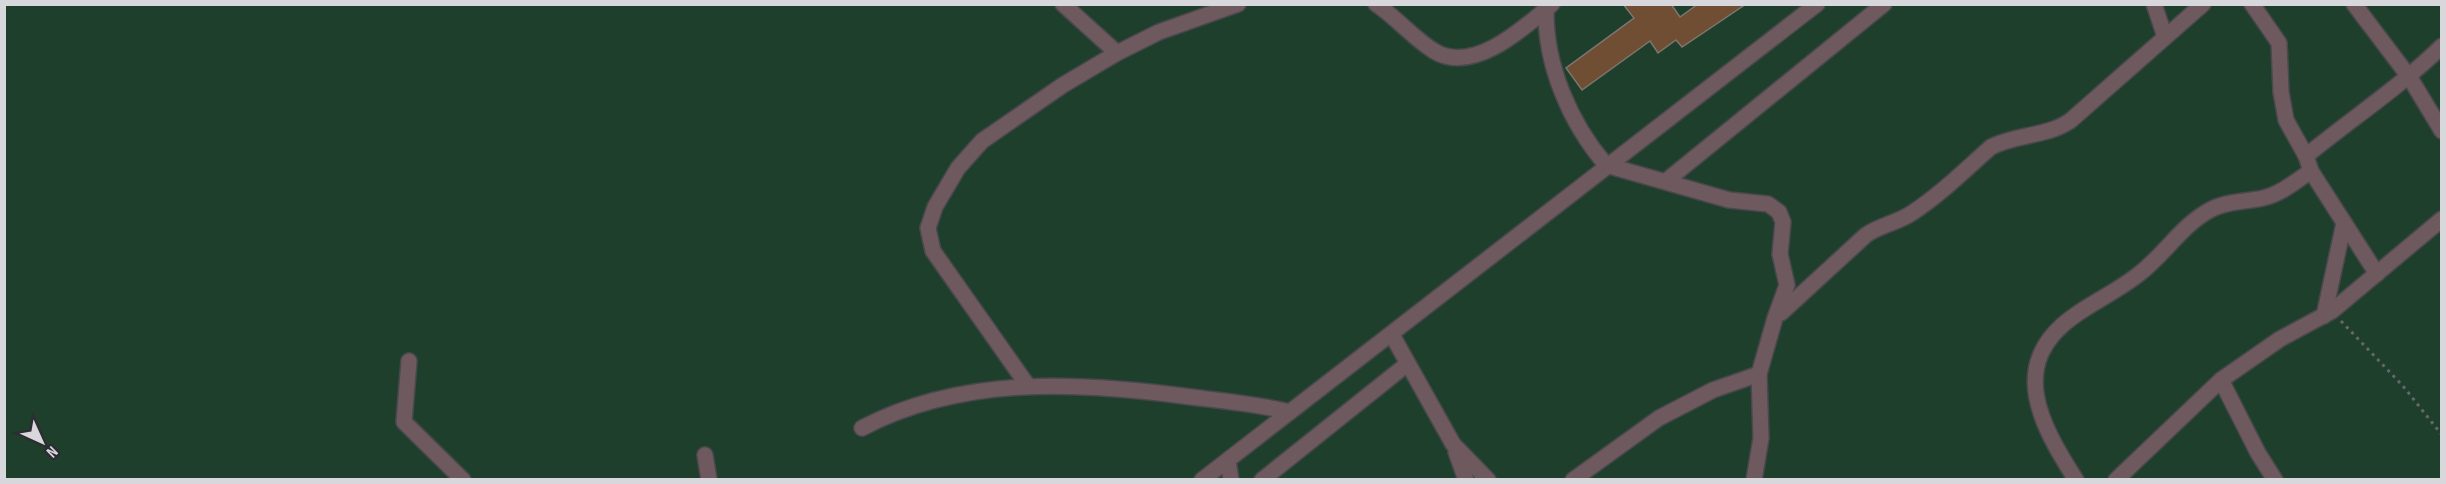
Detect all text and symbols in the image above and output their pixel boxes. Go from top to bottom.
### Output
north arrow [12,412,72,472]
text: N [42,442,61,461]

